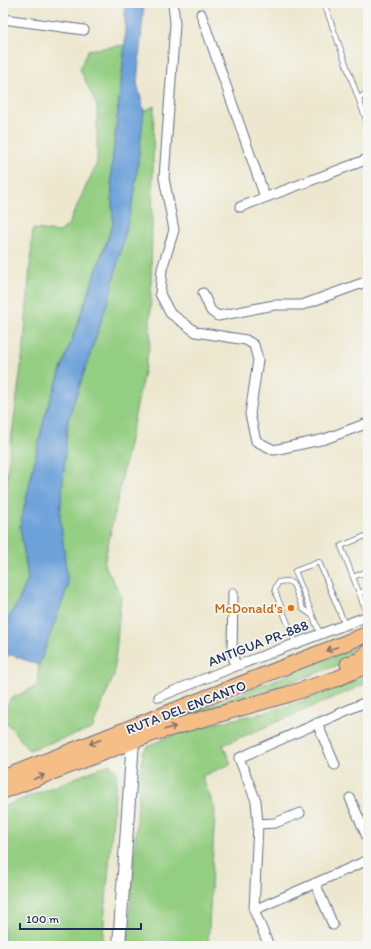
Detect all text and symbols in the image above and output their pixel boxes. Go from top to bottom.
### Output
place label: McDonald's [215,600,283,617]
marker: McDonald's [286,603,296,613]
street label: ANTIGUA PR-888 [206,616,311,670]
one-way arrow [326,646,338,653]
street label: RUTA DEL ENCANTO [124,677,249,738]
one-way arrow [163,724,176,731]
one-way arrow [89,739,101,747]
one-way arrow [33,772,45,780]
scale bar [20,905,141,931]
text: 100 m [26,912,59,926]

